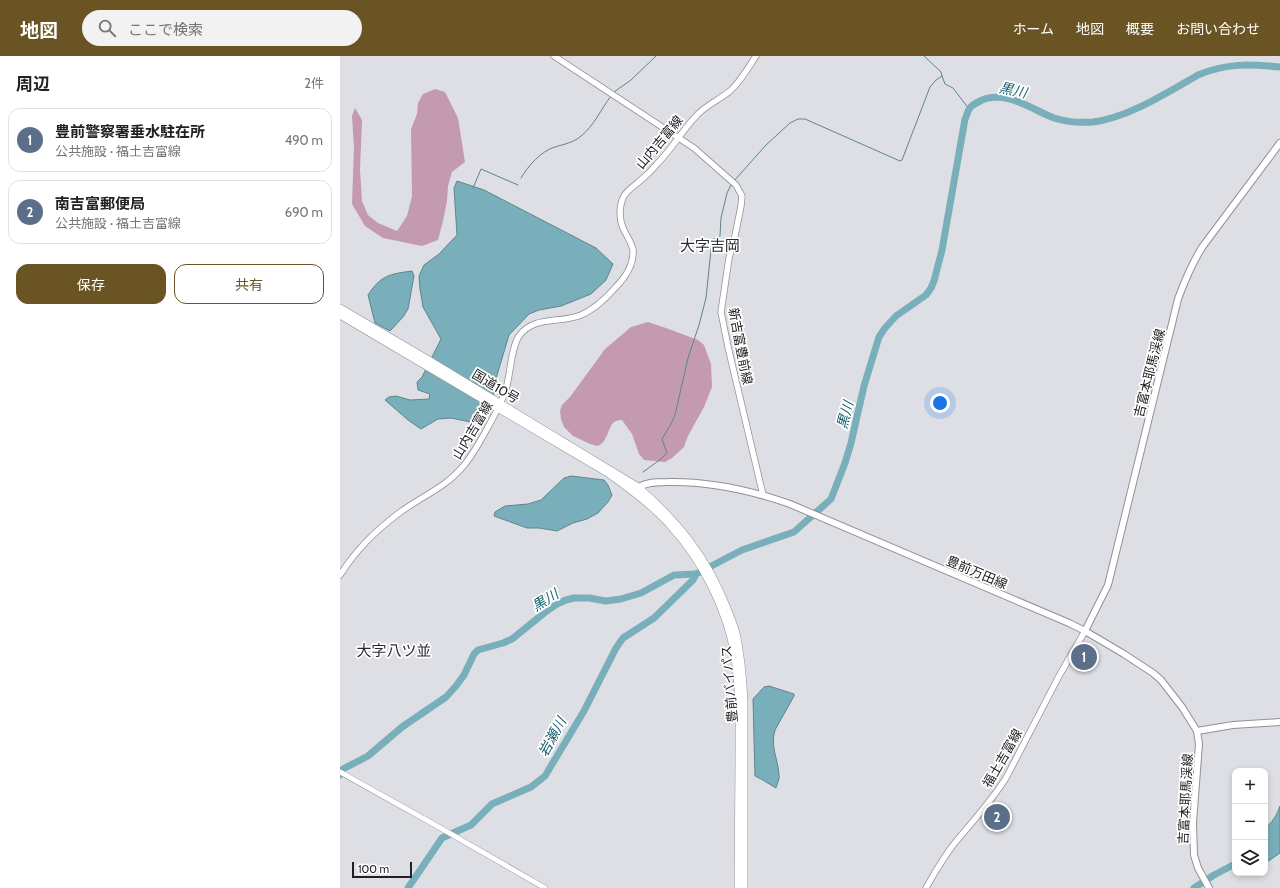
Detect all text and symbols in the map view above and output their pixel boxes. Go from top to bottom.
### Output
search box [82,10,362,46]
icon: search [96,17,118,39]
text: 地図 [20,19,58,42]
text: ホーム [1012,20,1054,38]
text: 地図 [1076,20,1104,38]
text: 概要 [1126,20,1154,38]
text: お問い合わせ [1176,20,1260,38]
text: ここで検索 [128,21,203,39]
text: 周辺 [16,74,50,94]
text: 2件 [304,75,324,91]
water label: 黒川 [997,78,1031,102]
street label: 山内吉富線 [632,112,686,172]
text: 豊前警察署垂水駐在所 [55,123,205,141]
text: 1 [28,132,32,148]
text: 490 m [285,132,323,148]
text: 公共施設 · 福土吉富線 [55,143,181,159]
text: 南吉富郵便局 [55,195,145,213]
text: 2 [27,204,33,220]
text: 690 m [285,204,323,220]
text: 公共施設 · 福土吉富線 [55,215,181,231]
district label: 大字吉岡 [680,237,740,255]
button: 保存 [16,264,166,304]
button: 共有 [174,264,324,304]
street label: 新吉富豊前線 [726,306,756,386]
street label: 吉富本耶馬渓線 [1130,327,1168,419]
street label: 国道10号 [469,366,523,406]
your location [930,393,950,413]
water label: 黒川 [833,397,858,431]
street label: 山内吉富線 [448,398,496,462]
street label: 豊前万田線 [944,552,1010,592]
water label: 黒川 [528,584,563,615]
district label: 大字八ツ並 [356,642,432,660]
pin: 1 [1071,642,1097,672]
street label: 豊前バイパス [718,645,740,723]
water label: 岩瀬川 [534,713,571,760]
street label: 福土吉富線 [979,726,1025,790]
street label: 吉富本耶馬渓線 [1175,753,1195,845]
map controls [1232,768,1268,876]
button: + [1232,768,1268,804]
pin: 2 [984,802,1010,832]
button: − [1232,804,1268,840]
button: layers [1232,840,1268,876]
scale bar [352,860,412,879]
text: 100 m [358,862,389,876]

